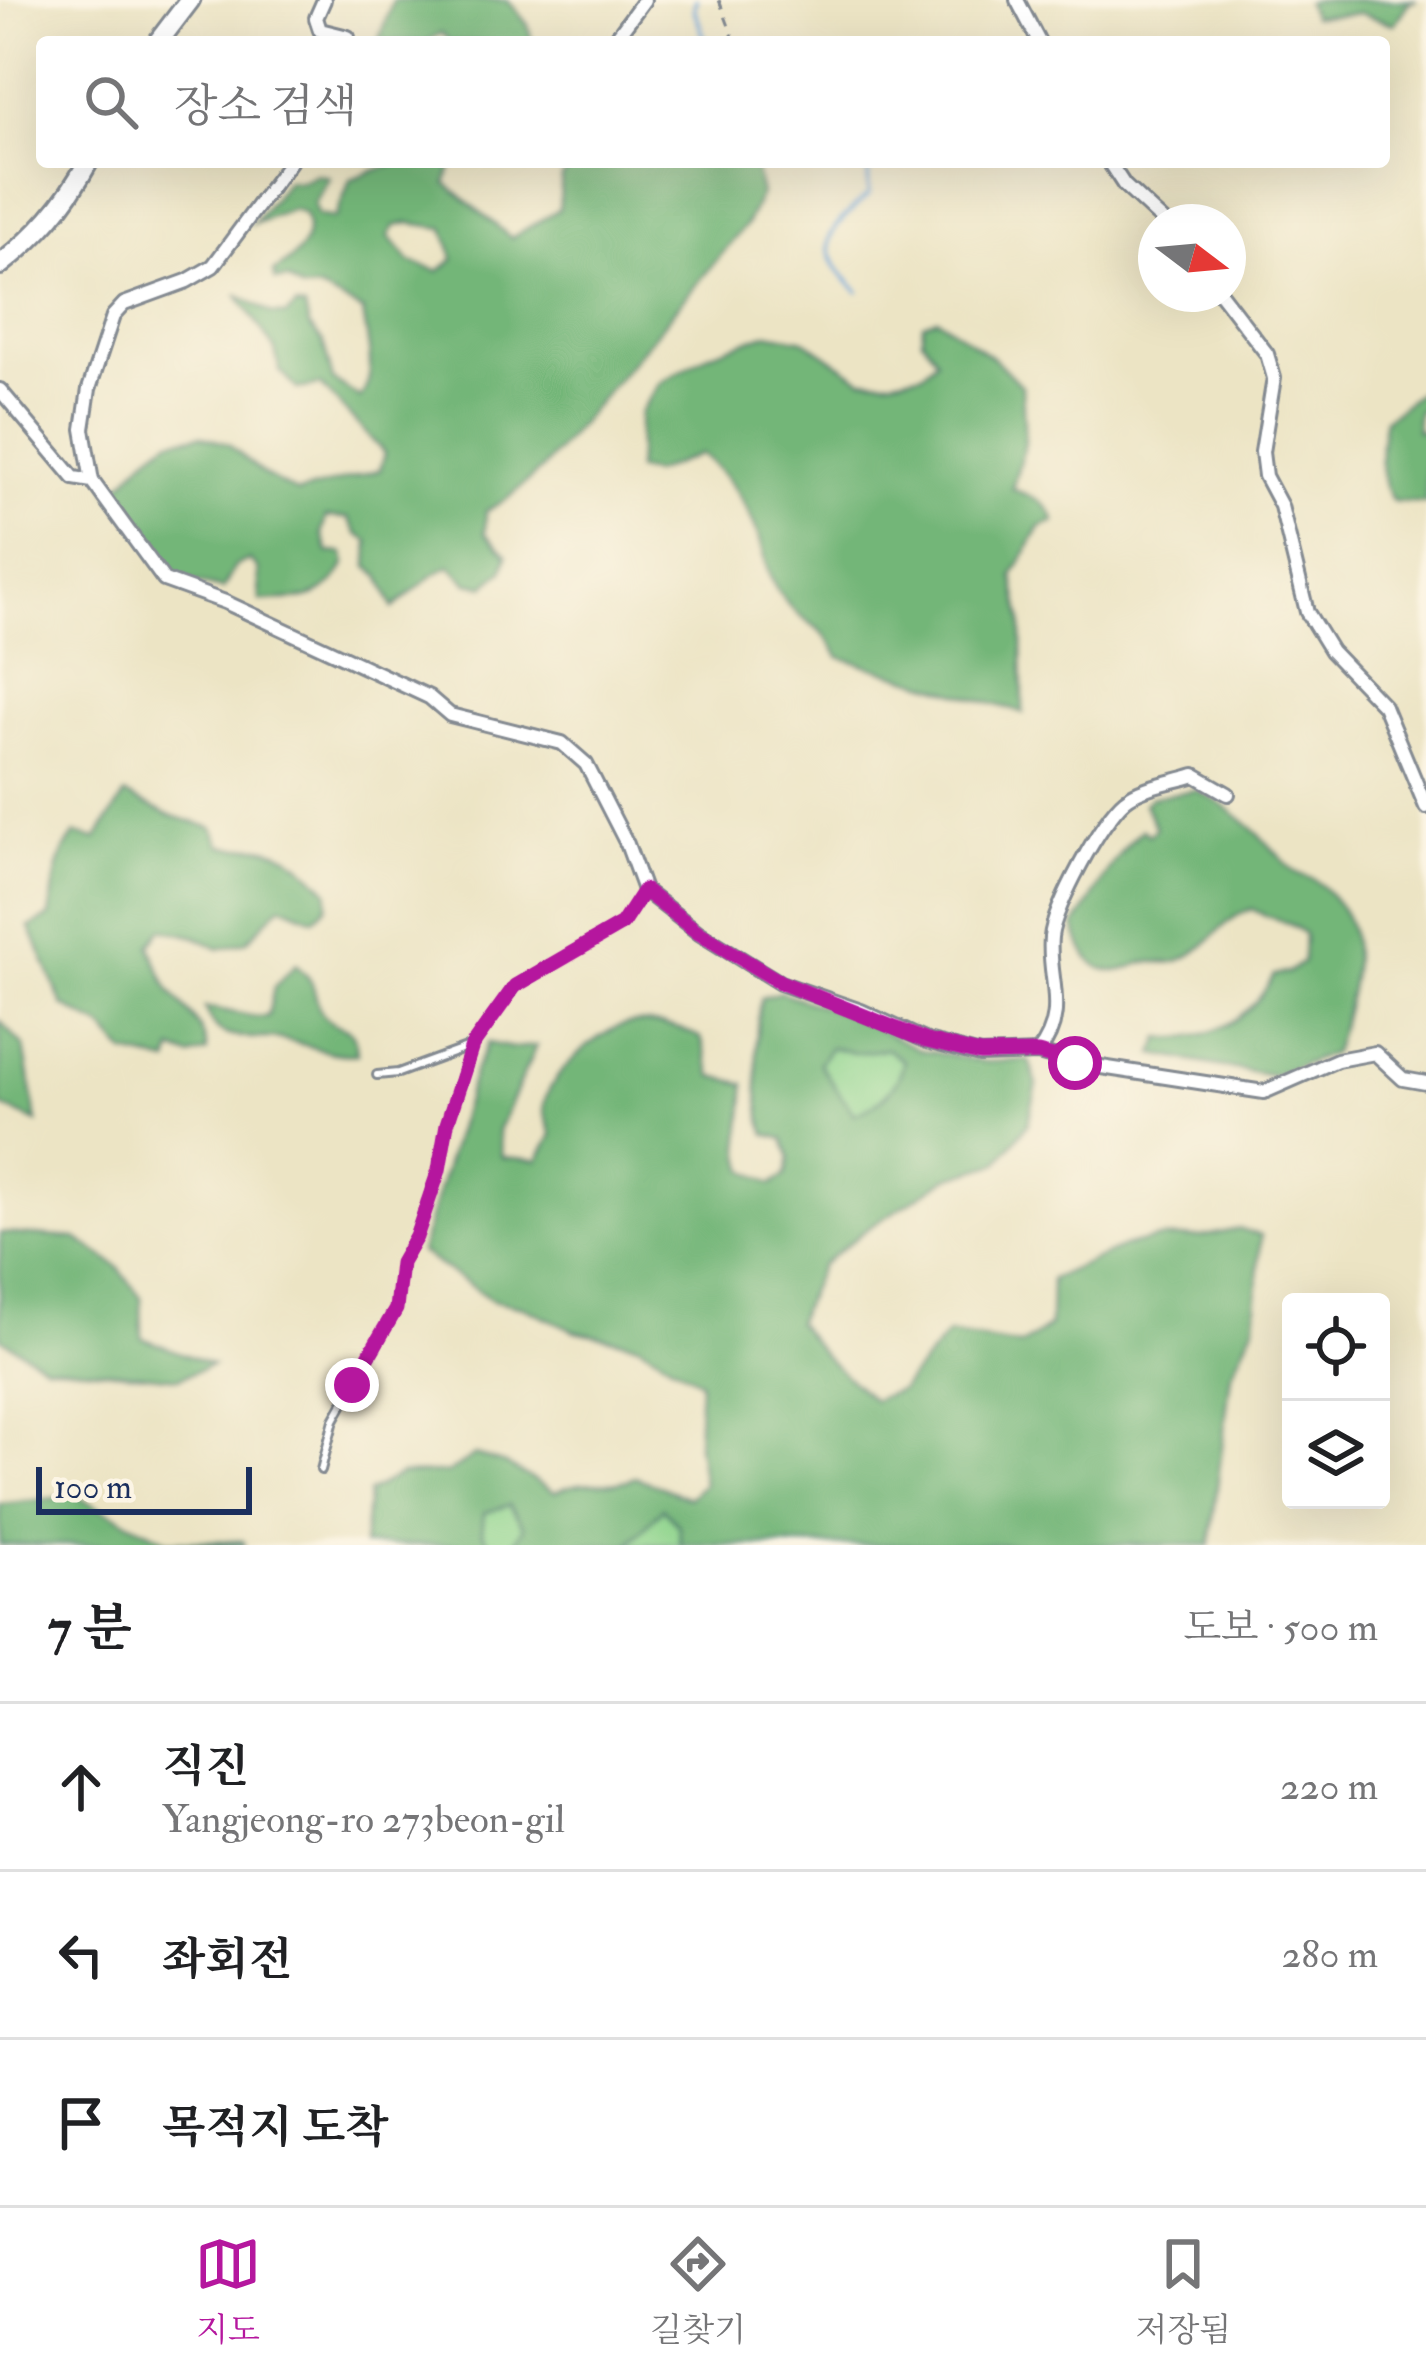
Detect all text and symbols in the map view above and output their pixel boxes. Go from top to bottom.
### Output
search box [36,36,1390,168]
icon: search [78,69,144,135]
text: 장소 검색 [174,79,357,135]
north arrow [1138,204,1246,312]
route start [1048,1036,1102,1090]
map controls [1282,1293,1390,1509]
button: locate [1282,1293,1390,1401]
route end [325,1358,379,1412]
button: layers [1282,1401,1390,1509]
scale bar [36,1461,252,1514]
text: 100 m [54,1467,132,1508]
text: 7 분 [48,1597,131,1661]
text: 도보 · 500 m [1183,1603,1378,1652]
text: 직진 [162,1739,249,1795]
icon: ahead [48,1754,114,1820]
text: 220 m [1280,1762,1378,1811]
text: Yangjeong-ro 273beon-gil [162,1795,565,1844]
icon: left [48,1922,114,1988]
text: 280 m [1281,1930,1378,1979]
text: 좌회전 [162,1932,292,1988]
icon: arrive [48,2090,114,2156]
text: 목적지 도착 [162,2100,389,2156]
tab: 지도 [195,2231,261,2351]
tab: 길찾기 [650,2231,746,2351]
tab: 저장됨 [1136,2231,1231,2351]

